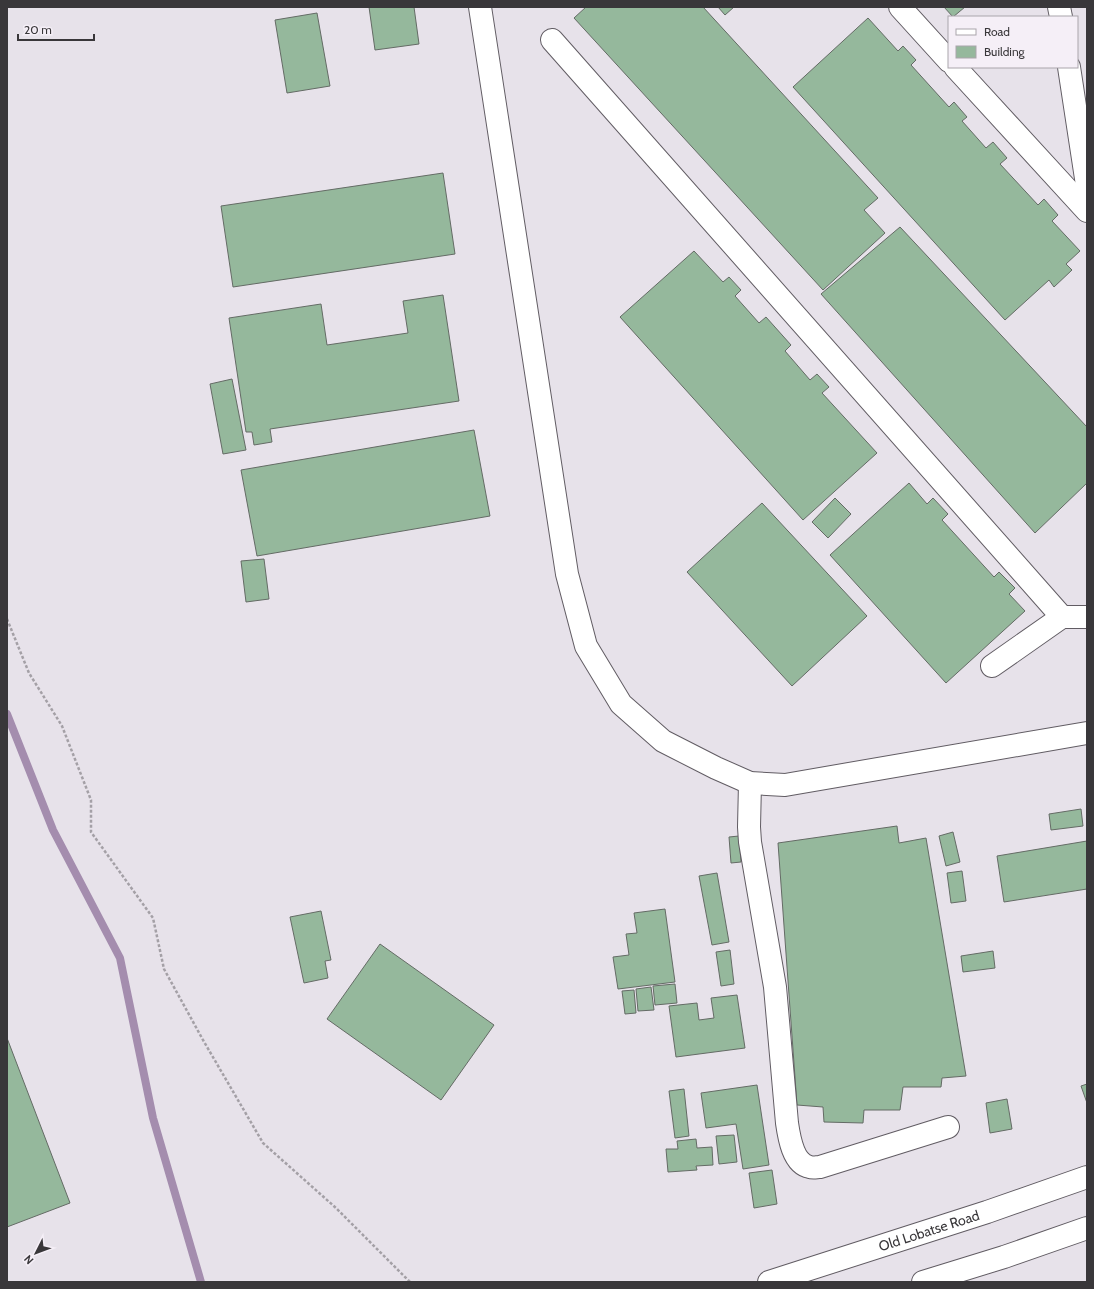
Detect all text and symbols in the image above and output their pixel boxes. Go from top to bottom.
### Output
scale bar [18,16,94,42]
legend [948,16,1078,68]
text: 20 m [24,22,52,37]
text: Road [984,24,1010,39]
text: Building [984,44,1026,59]
street label: Old Lobatse Road [876,1206,982,1255]
north arrow [16,1233,56,1273]
text: N [21,1252,36,1267]

